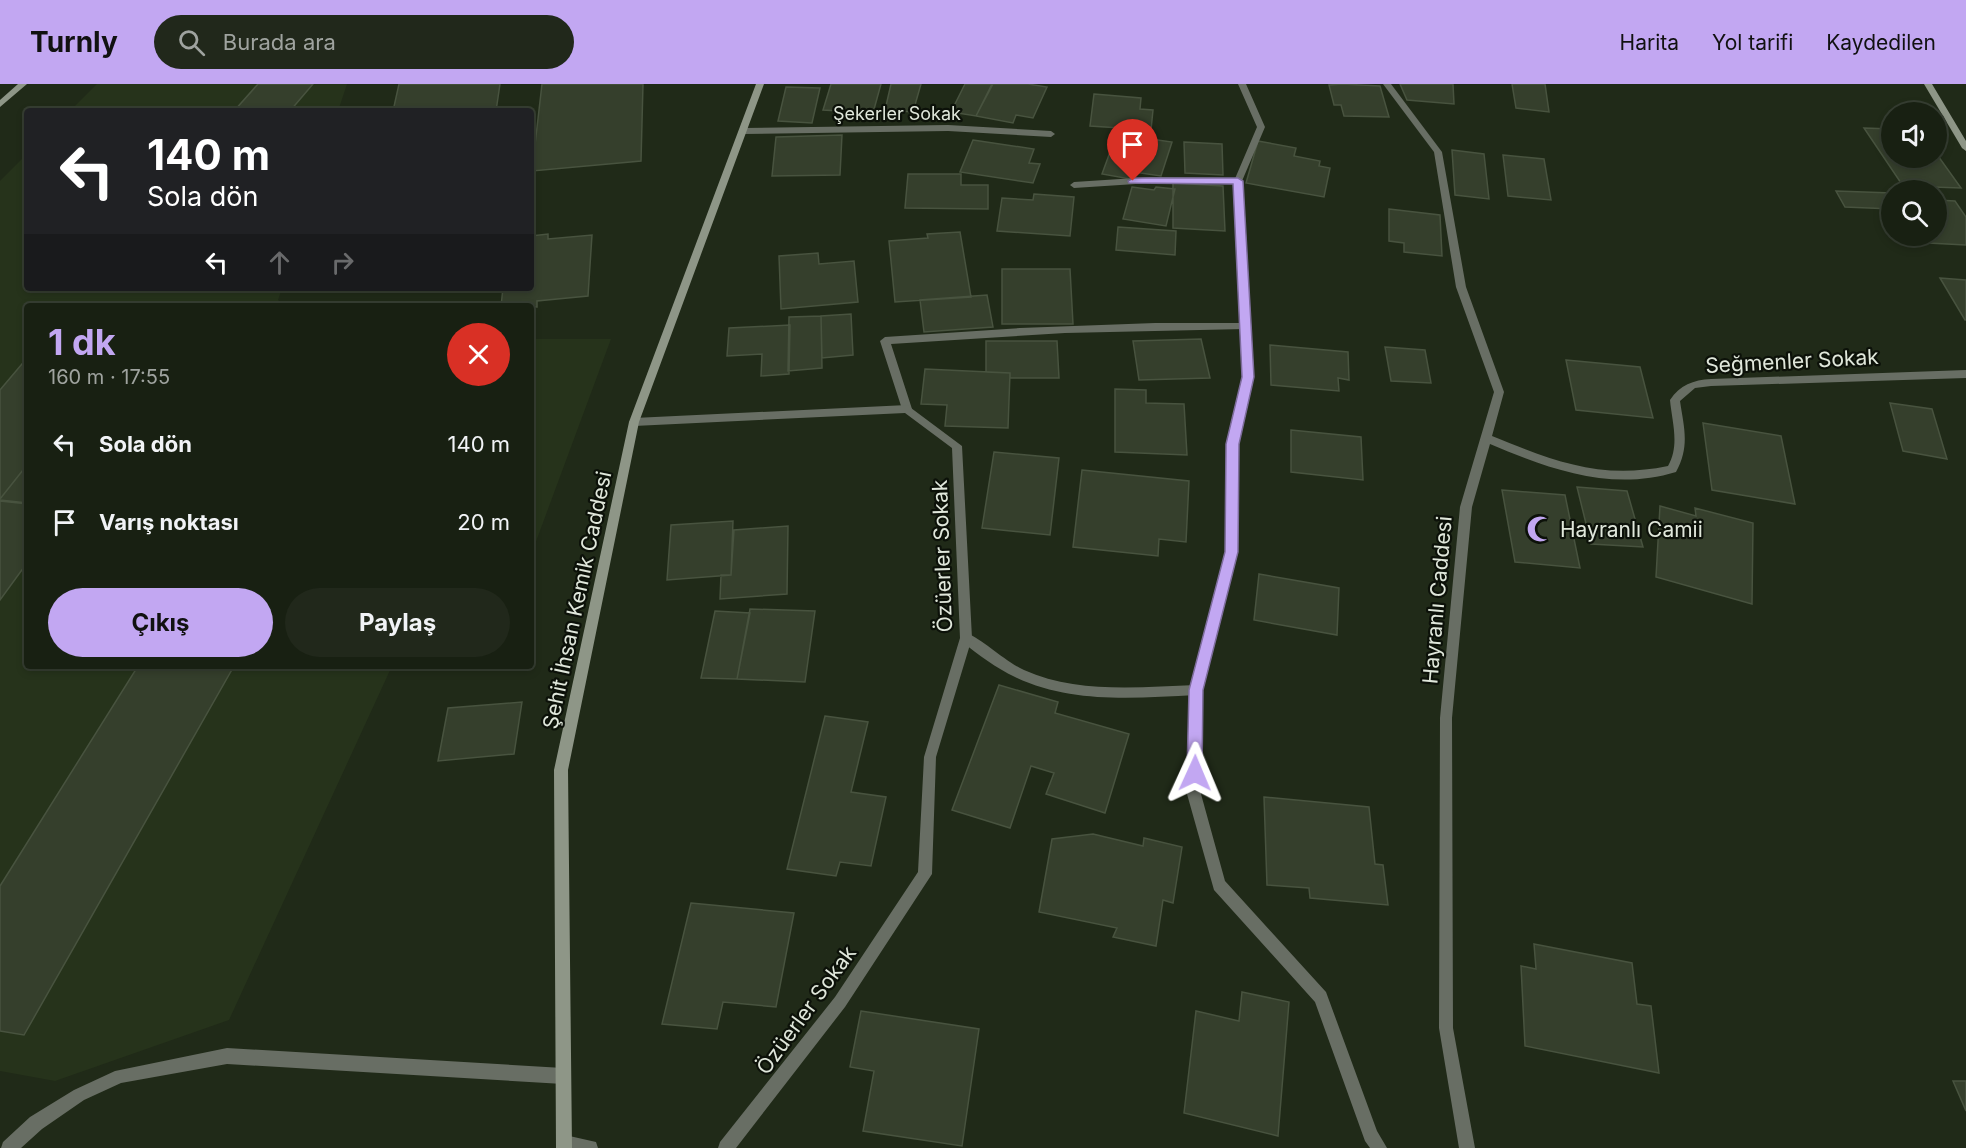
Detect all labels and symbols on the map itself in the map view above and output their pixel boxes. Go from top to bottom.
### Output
street label: Şekerler Sokak [833,103,961,124]
pin [1107,119,1158,181]
street label: Seğmenler Sokak [1705,344,1880,378]
street label: Şehit İhsan Kemik Caddesi [536,469,617,731]
street label: Özüerler Sokak [927,479,957,633]
mosque icon: Hayranlı Camii [1525,514,1555,544]
street label: Hayranlı Caddesi [1417,515,1457,685]
place label: Hayranlı Camii [1560,517,1703,542]
position arrow [1163,741,1227,805]
street label: Özüerler Sokak [751,941,861,1079]

